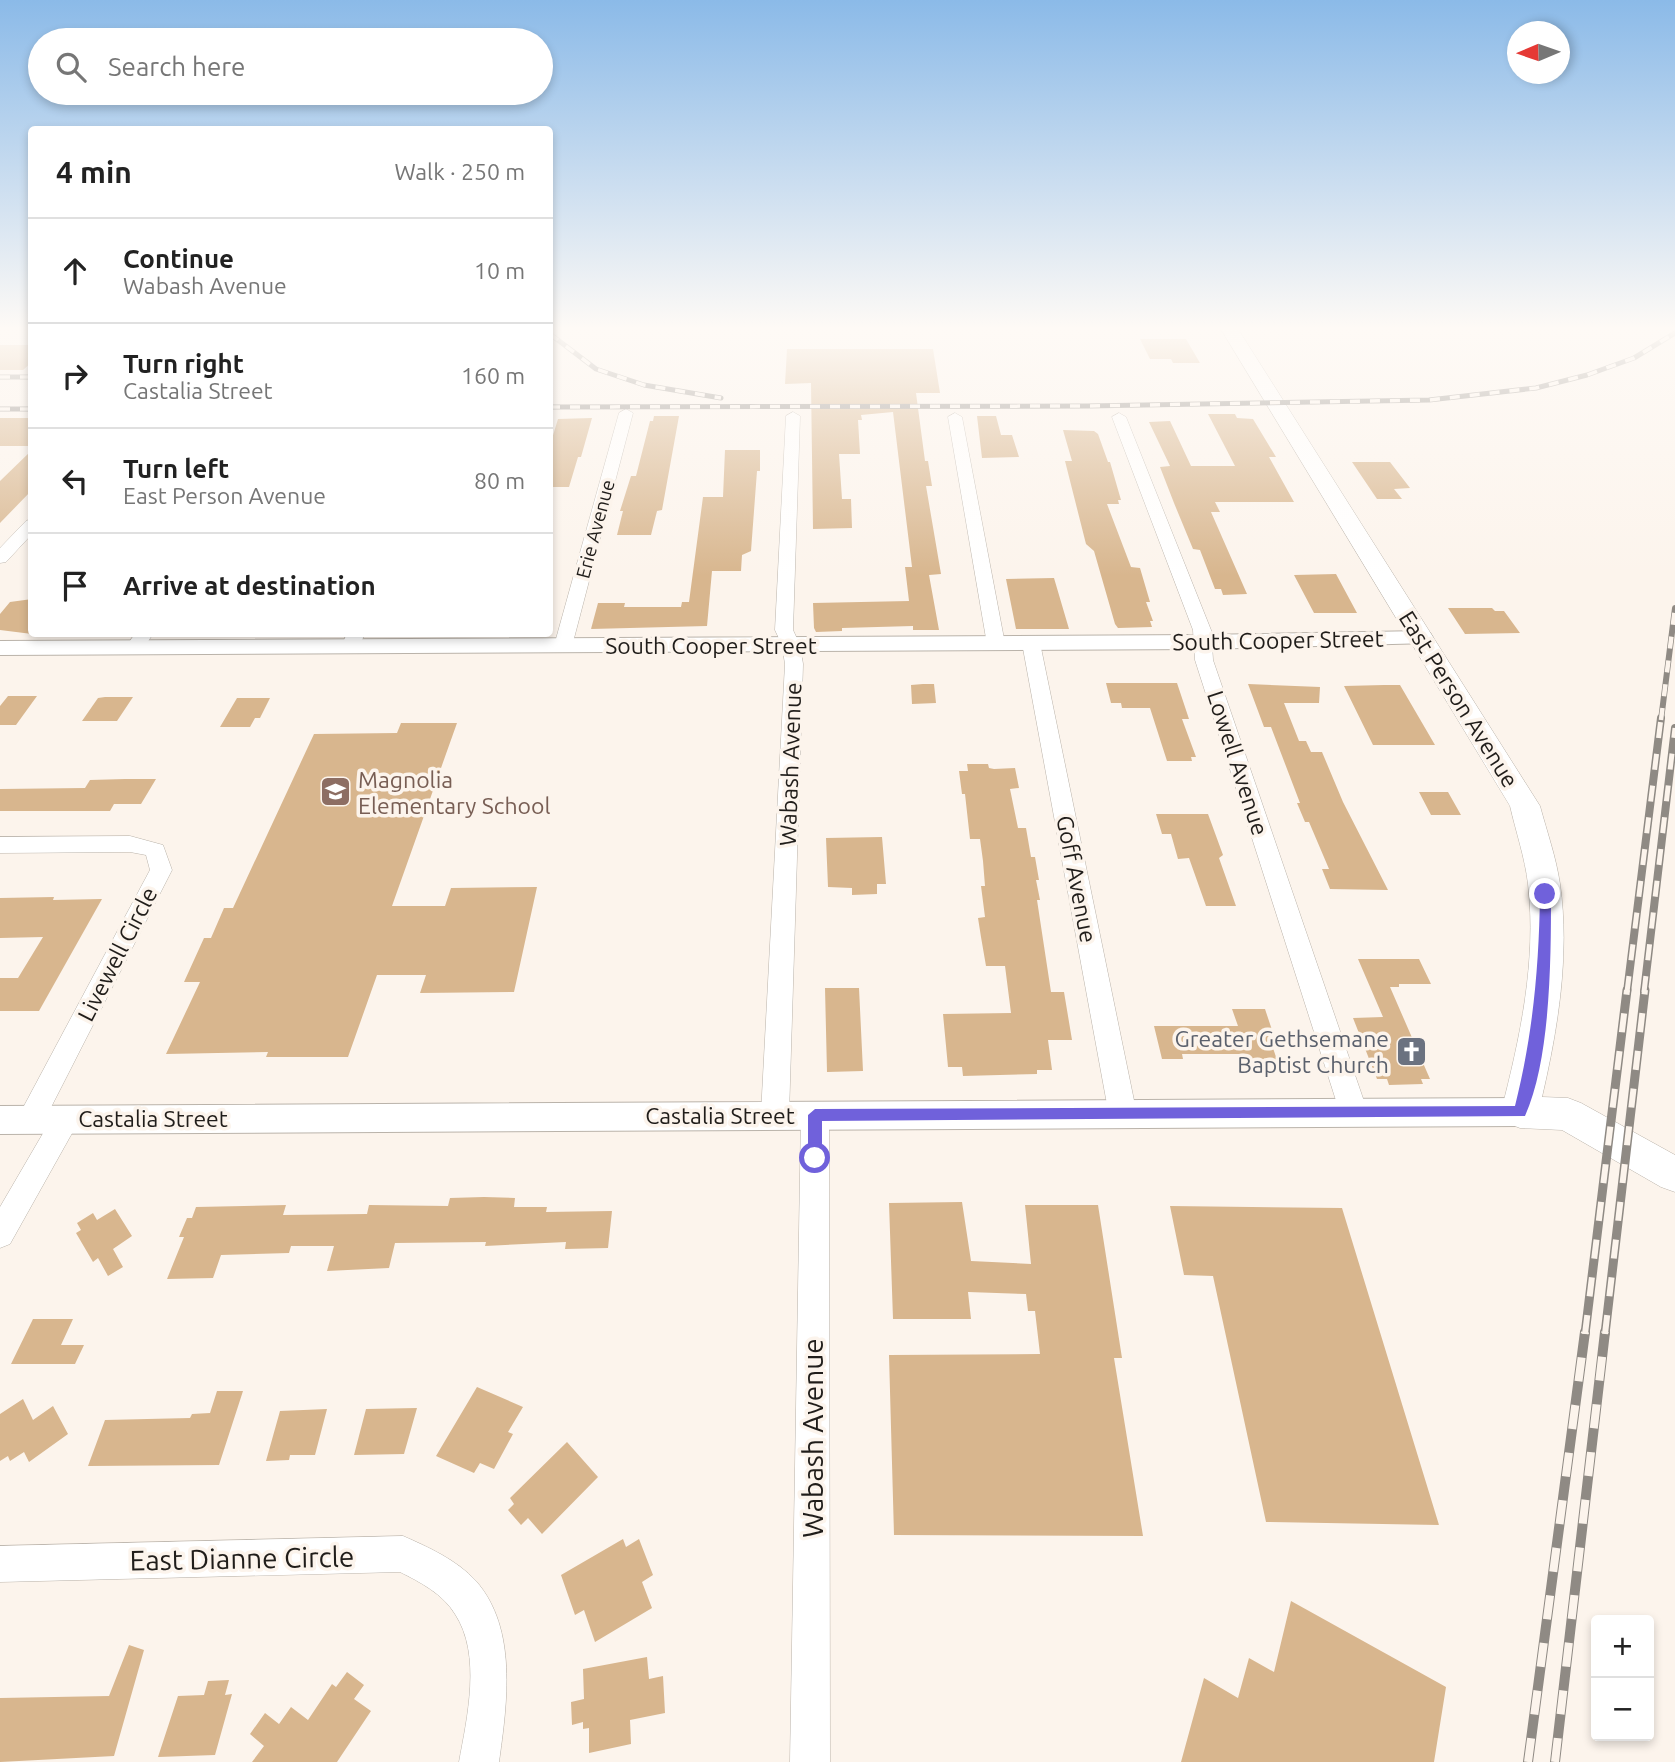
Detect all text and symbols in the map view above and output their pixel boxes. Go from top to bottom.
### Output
north arrow [1507,21,1570,84]
search box [28,28,553,105]
icon: search [52,48,90,86]
text: Search here [108,52,245,81]
text: 4 min [56,155,132,189]
text: Walk · 250 m [394,159,525,184]
text: Continue [123,244,234,273]
icon: ahead [56,252,94,290]
text: 10 m [474,258,525,283]
text: Wabash Avenue [123,273,287,298]
text: Turn right [123,349,244,378]
icon: right [56,357,94,395]
text: 160 m [461,363,525,388]
text: Castalia Street [123,378,273,403]
text: Turn left [123,454,229,483]
icon: left [56,462,94,500]
text: 80 m [474,468,525,493]
street label: Erie Avenue [571,477,619,581]
text: East Person Avenue [123,483,326,508]
icon: arrive [56,567,94,605]
text: Arrive at destination [123,571,376,600]
street label: East Person Avenue [1395,606,1523,792]
street label: South Cooper Street [1172,626,1384,654]
street label: South Cooper Street [605,633,817,658]
street label: Wabash Avenue [775,682,805,846]
street label: Lowell Avenue [1203,688,1273,838]
place label: Magnolia Elementary School [358,767,551,818]
school or university icon: Magnolia Elementary School [318,775,352,809]
street label: Goff Avenue [1052,813,1102,945]
route end [1529,878,1560,909]
street label: Livewell Circle [73,883,161,1025]
place label: Greater Gethsemane Baptist Church [1175,1026,1389,1077]
church icon: Greater Gethsemane Baptist Church [1395,1034,1429,1068]
street label: Castalia Street [645,1103,795,1128]
street label: Castalia Street [78,1106,228,1131]
route start [799,1142,830,1173]
street label: Wabash Avenue [797,1338,828,1538]
street label: East Dianne Circle [129,1541,355,1575]
map controls [1591,1615,1654,1741]
button: + [1591,1615,1654,1678]
button: − [1591,1678,1654,1741]

